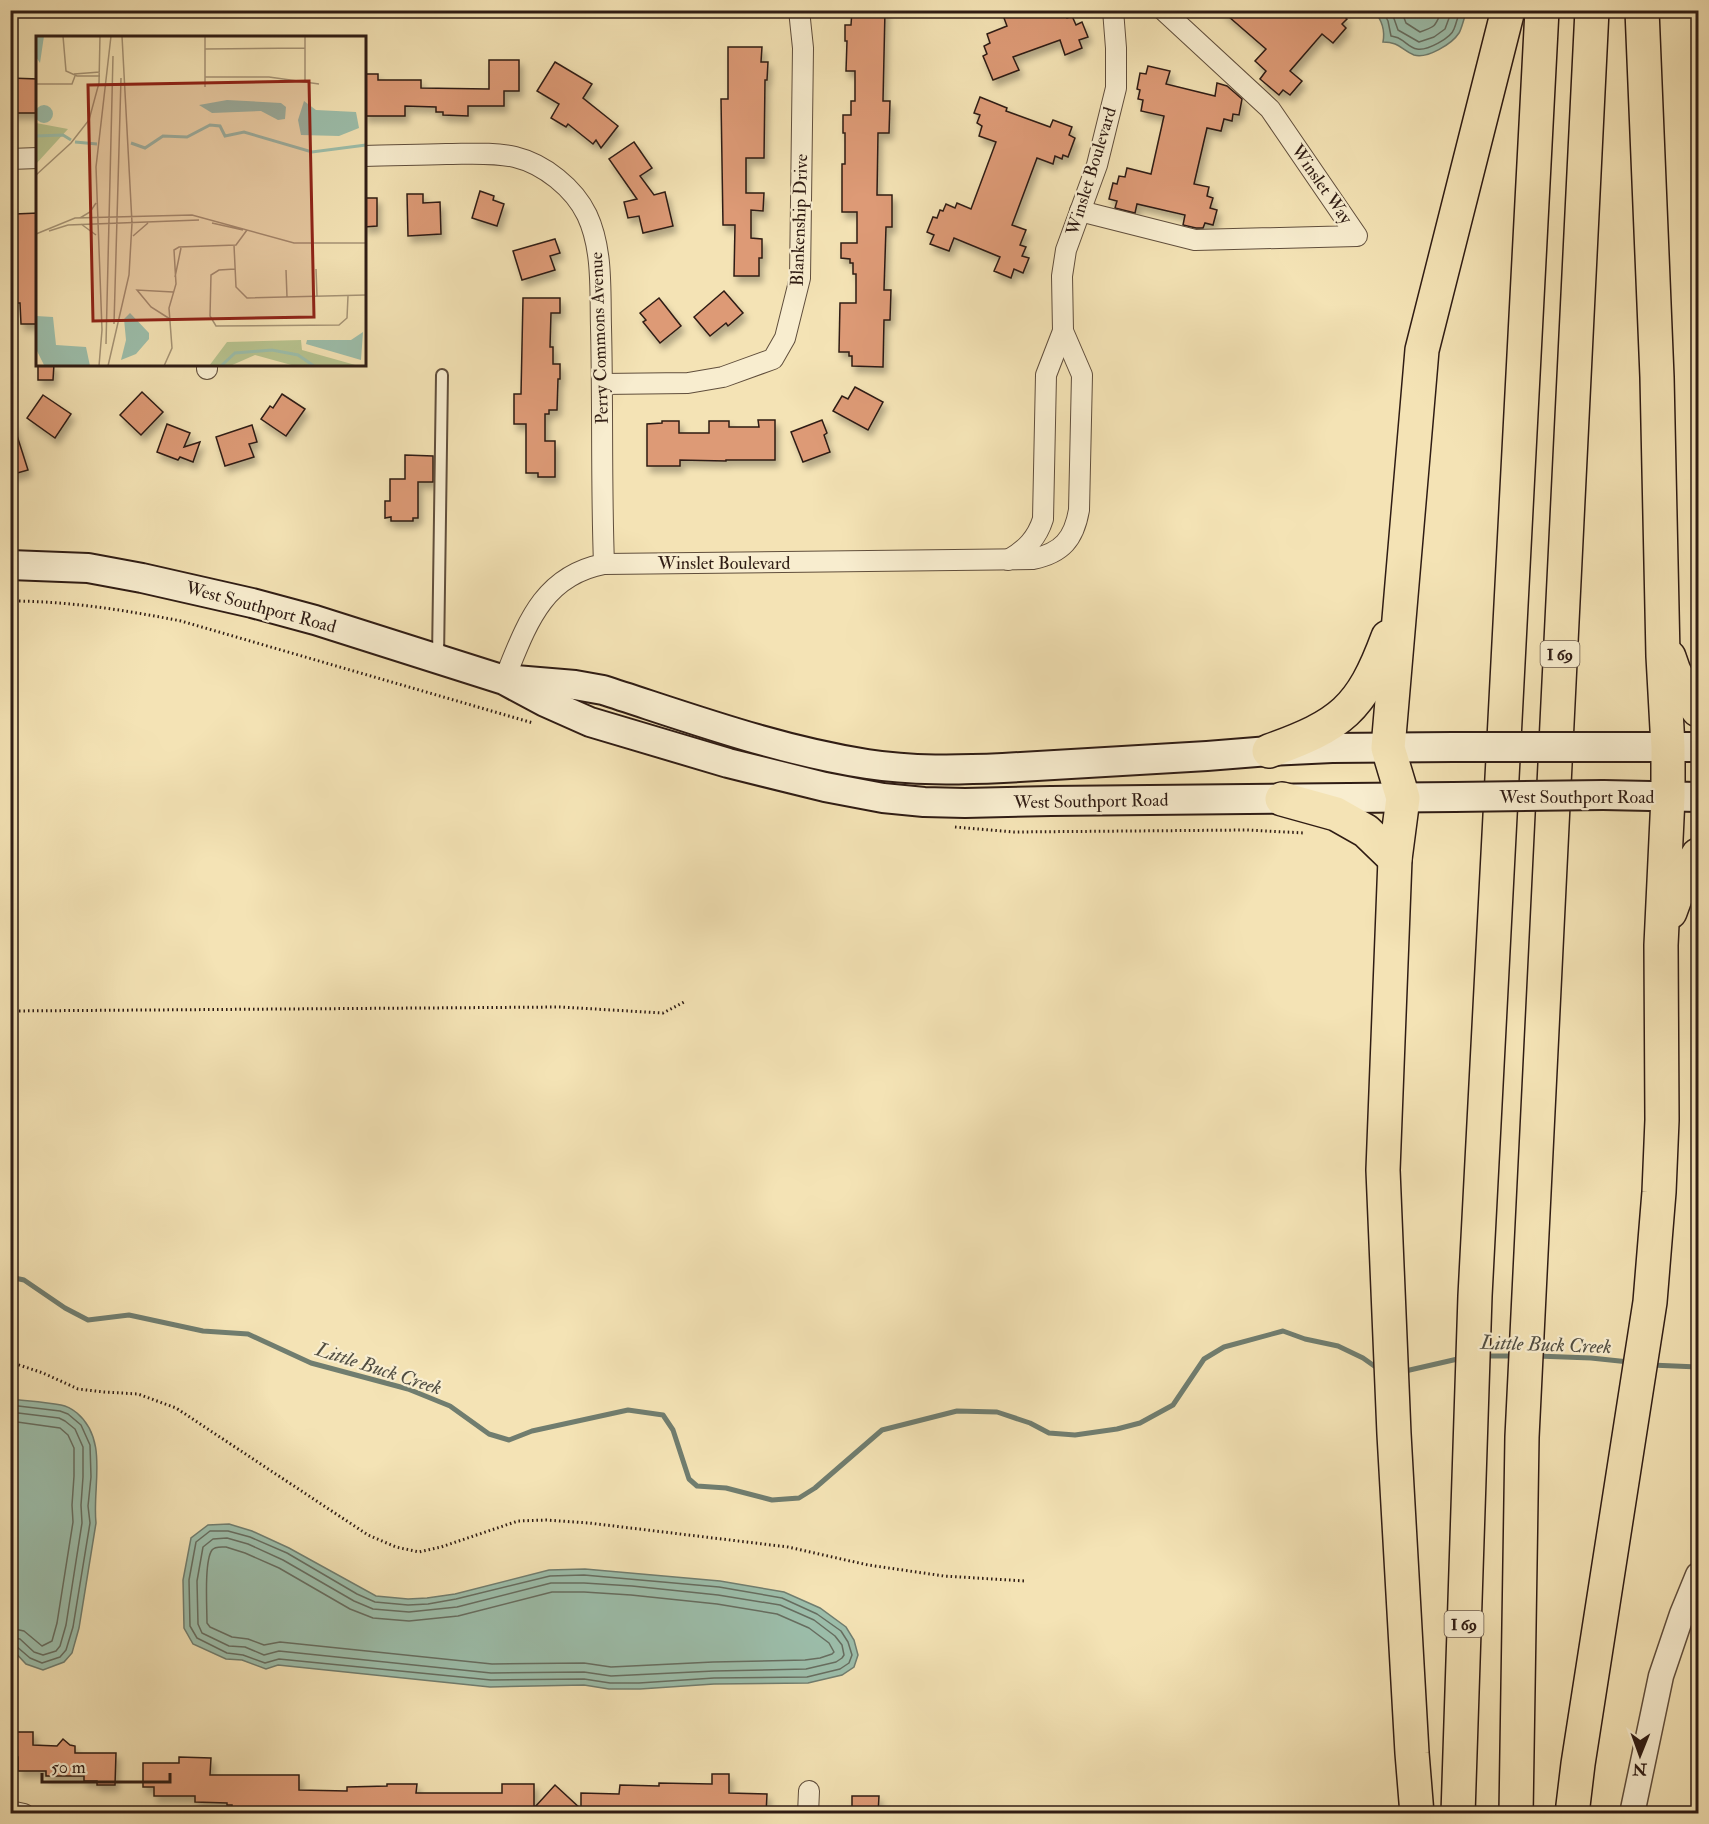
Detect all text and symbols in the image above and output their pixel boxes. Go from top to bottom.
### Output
inset map [36,36,366,366]
street label: Winslet Boulevard [1061,104,1122,239]
street label: Winslet Way [1285,139,1358,229]
street label: Blankenship Drive [786,153,813,287]
street label: Perry Commons Avenue [585,251,614,425]
street label: Winslet Boulevard [657,552,790,575]
street label: West Southport Road [182,576,339,639]
road number: I 69 [1540,641,1580,667]
street label: West Southport Road [1499,786,1655,809]
street label: West Southport Road [1012,789,1169,814]
water label: Little Buck Creek [1479,1330,1612,1359]
water label: Little Buck Creek [312,1336,445,1401]
road number: I 69 [1444,1611,1484,1637]
north arrow [1610,1725,1670,1785]
scale bar [42,1746,170,1784]
text: 50 m [51,1756,86,1779]
text: N [1632,1759,1648,1779]

